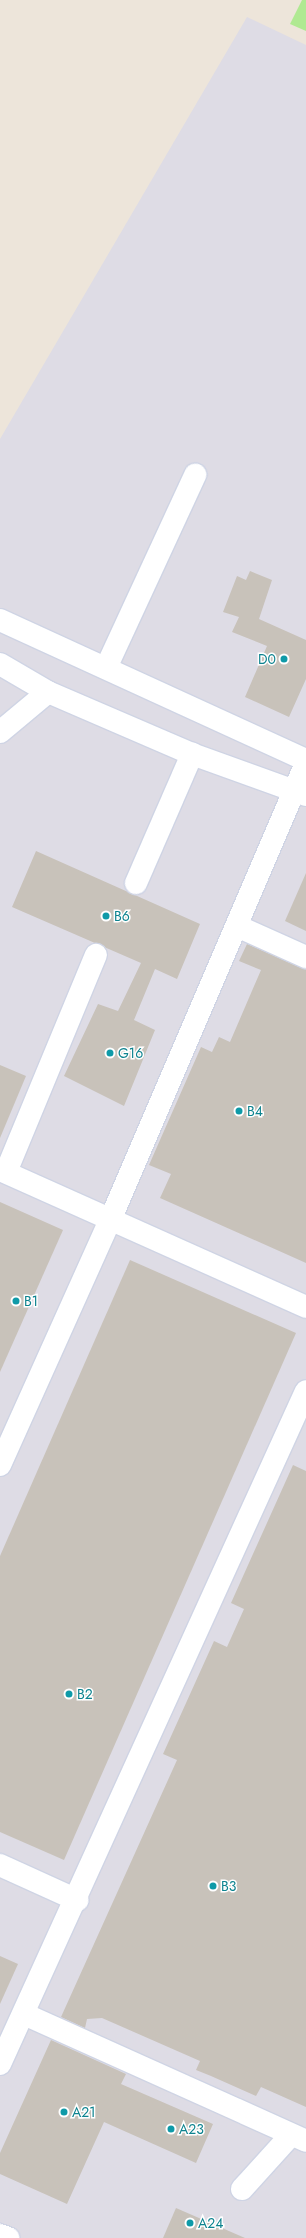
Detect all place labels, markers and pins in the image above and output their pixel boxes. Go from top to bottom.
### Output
place label: D0 [258,651,276,667]
marker: D0 [279,654,289,664]
place label: B6 [114,908,130,924]
marker: B6 [101,911,111,921]
place label: G16 [118,1045,143,1061]
marker: G16 [105,1048,115,1058]
place label: B4 [247,1103,263,1119]
marker: B4 [234,1106,244,1116]
place label: B1 [24,1293,38,1309]
marker: B1 [11,1296,21,1306]
place label: B2 [77,1686,93,1702]
marker: B2 [64,1689,74,1699]
place label: B3 [221,1878,236,1894]
marker: B3 [208,1881,218,1891]
place label: A21 [72,2104,96,2120]
marker: A21 [59,2107,69,2117]
place label: A23 [179,2121,204,2137]
marker: A23 [166,2124,176,2134]
place label: A24 [198,2215,223,2231]
marker: A24 [185,2218,195,2228]

